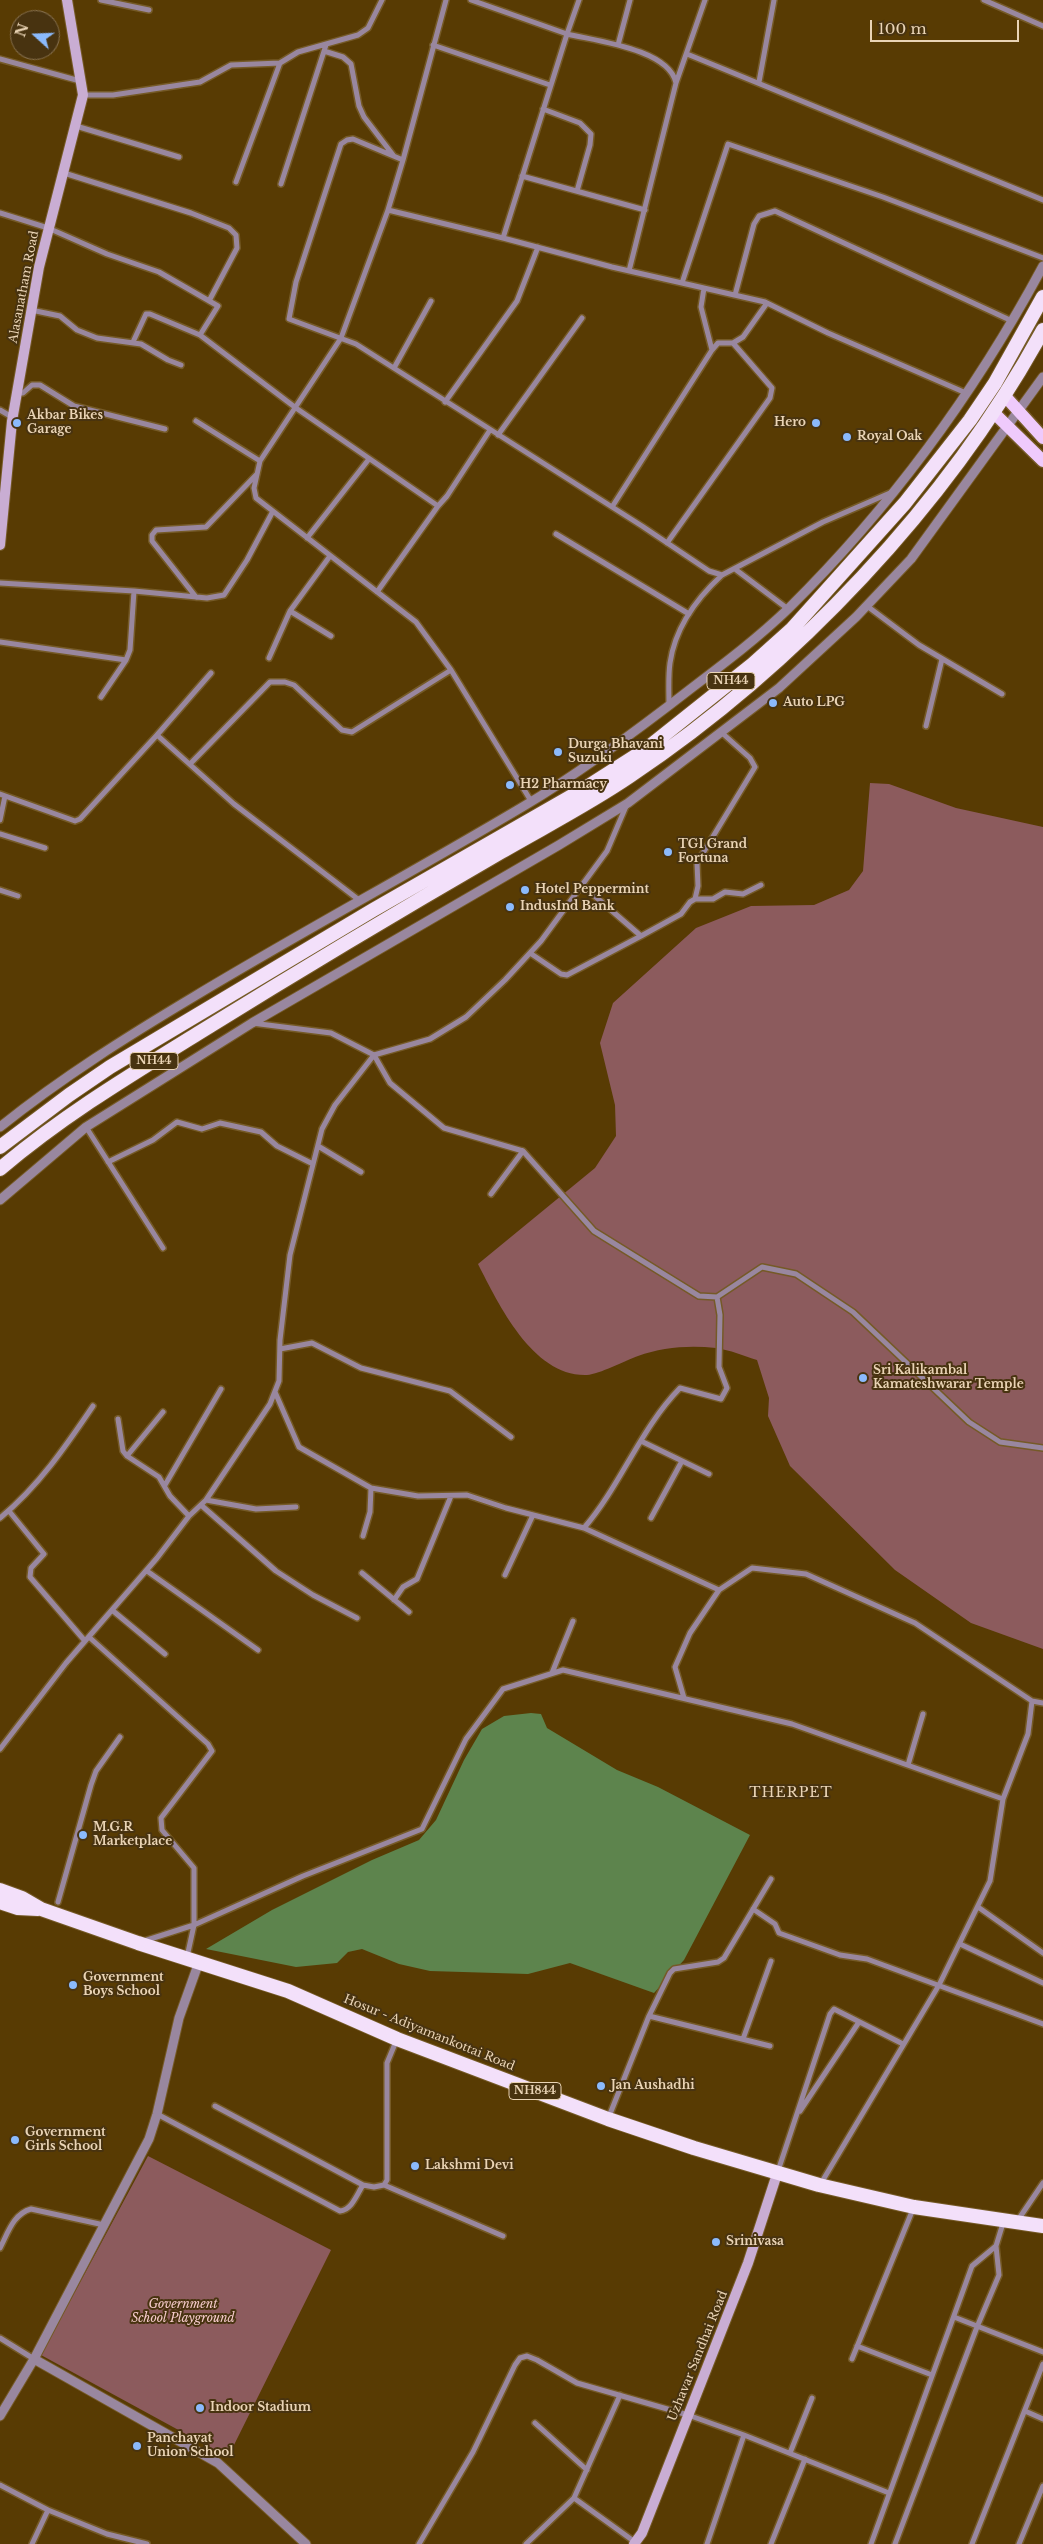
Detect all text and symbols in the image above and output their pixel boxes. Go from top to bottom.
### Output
north arrow [10,10,60,60]
scale bar [873,10,1022,42]
text: 100 m [878,19,927,38]
text: N [11,21,33,39]
street label: Alasanatham Road [6,229,42,345]
place label: Akbar Bikes Garage [27,409,103,437]
place label: Hero [774,416,806,430]
marker: Akbar Bikes Garage [11,417,23,429]
marker: Hero [810,417,822,429]
place label: Royal Oak [857,430,922,444]
marker: Royal Oak [841,431,853,443]
road number: NH44 [707,672,755,689]
place label: Auto LPG [783,696,845,710]
marker: Auto LPG [767,697,779,709]
place label: Durga Bhavani Suzuki [568,738,663,766]
marker: Durga Bhavani Suzuki [552,746,564,758]
place label: H2 Pharmacy [520,778,607,792]
marker: H2 Pharmacy [504,779,516,791]
place label: TGI Grand Fortuna [678,838,747,866]
marker: TGI Grand Fortuna [662,846,674,858]
place label: Hotel Peppermint [535,883,649,897]
marker: Hotel Peppermint [519,884,531,896]
place label: IndusInd Bank [520,900,615,914]
marker: IndusInd Bank [504,901,516,913]
road number: NH44 [130,1052,178,1070]
place label: Sri Kalikambal Kamateshwarar Temple [873,1364,1024,1392]
marker: Sri Kalikambal Kamateshwarar Temple [857,1372,869,1384]
district label: THERPET [748,1785,834,1801]
place label: M.G.R Marketplace [93,1821,172,1849]
marker: M.G.R Marketplace [77,1829,89,1841]
place label: Government Boys School [83,1971,164,1999]
marker: Government Boys School [67,1979,79,1991]
street label: Hosur - Adiyamankottai Road [341,1992,517,2074]
place label: Jan Aushadhi [611,2079,695,2093]
marker: Jan Aushadhi [595,2080,607,2092]
road number: NH844 [509,2082,561,2100]
place label: Government Girls School [25,2126,106,2154]
marker: Government Girls School [9,2134,21,2146]
place label: Lakshmi Devi [425,2159,514,2173]
marker: Lakshmi Devi [409,2160,421,2172]
place label: Srinivasa [726,2235,784,2249]
marker: Srinivasa [710,2236,722,2248]
street label: Uzhavar Sandhai Road [665,2289,731,2423]
park label: Government School Playground [131,2298,235,2326]
place label: Indoor Stadium [210,2401,311,2415]
marker: Indoor Stadium [194,2402,206,2414]
place label: Panchayat Union School [147,2432,234,2460]
marker: Panchayat Union School [131,2440,143,2452]

